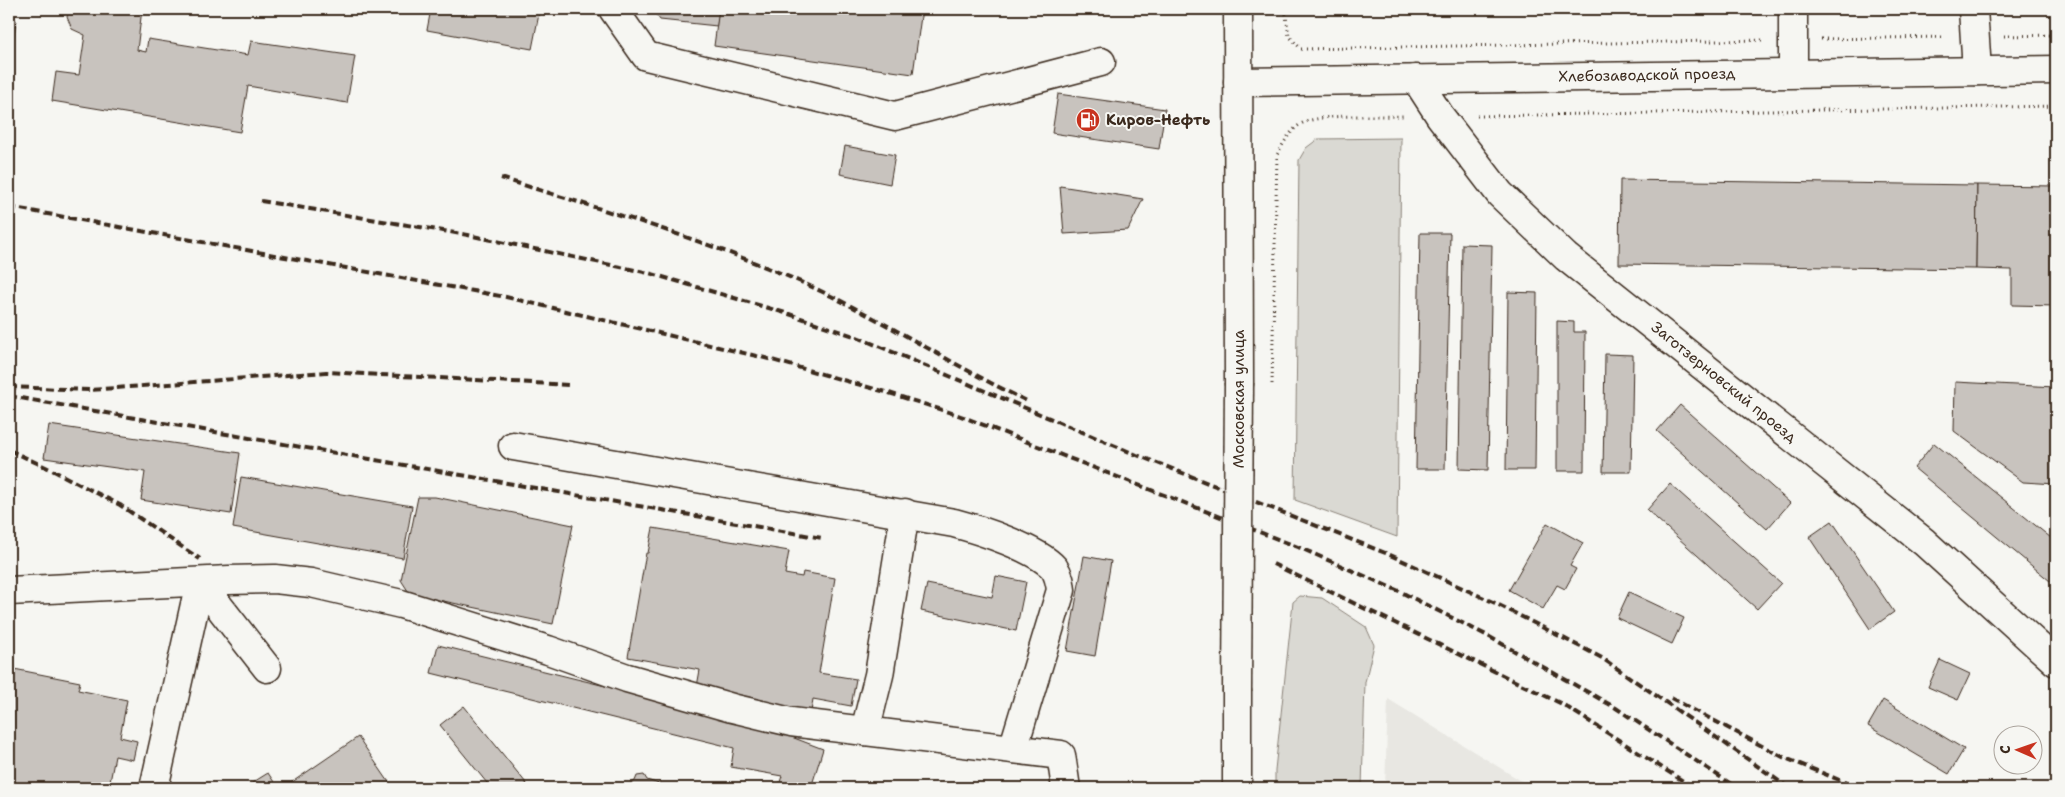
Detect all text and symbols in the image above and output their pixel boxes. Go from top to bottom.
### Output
street label: Хлебозаводской проезд [1558,63,1736,87]
fuel station icon: Киров-Нефть [1075,107,1101,133]
place label: Киров-Нефть [1106,110,1210,130]
street label: Заготзерновский проезд [1647,317,1801,447]
street label: Московская улица [1229,329,1249,468]
north arrow [1992,724,2042,774]
text: С [1996,745,2014,754]

